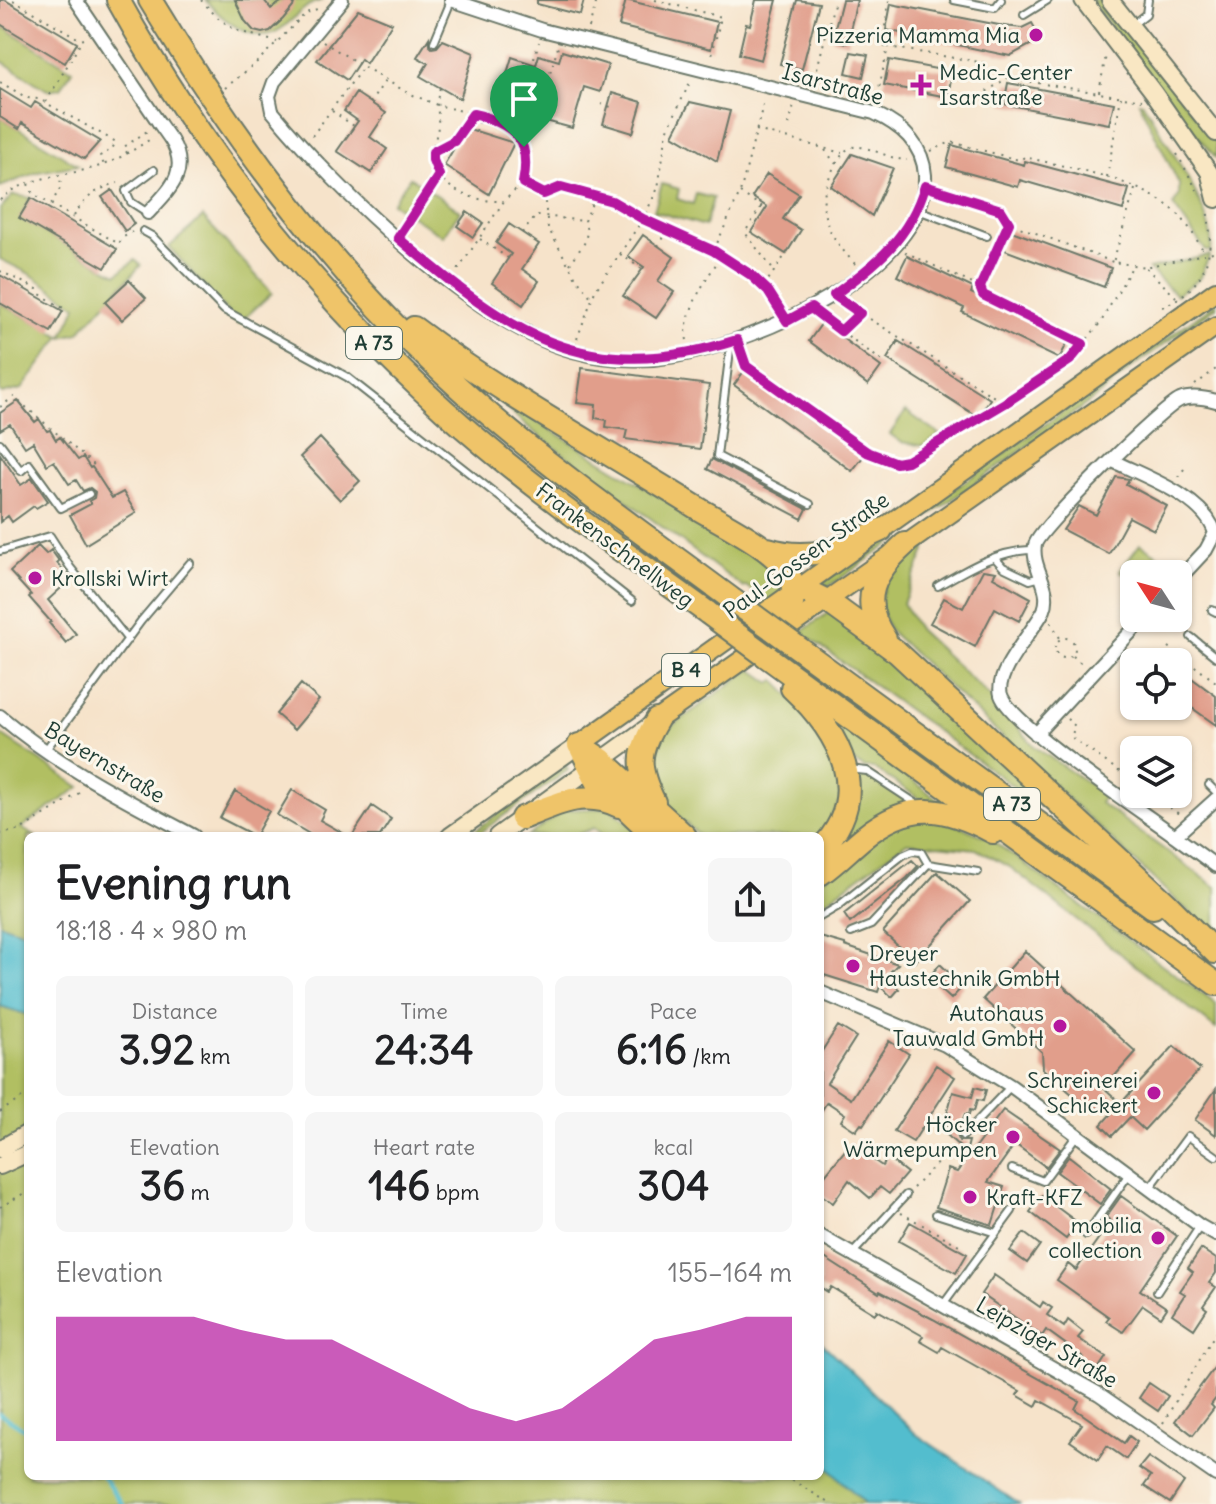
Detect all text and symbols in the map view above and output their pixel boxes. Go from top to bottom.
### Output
place label: Pizzeria Mamma Mia [816,21,1020,49]
marker: Pizzeria Mamma Mia [1027,26,1045,44]
street label: Isarstraße [779,57,887,111]
place label: Medic-Center Isarstraße [939,58,1072,111]
pin [490,65,558,147]
marker: Medic-Center Isarstraße [910,74,932,96]
icon: arrive [502,77,546,121]
road number: A 73 [346,327,402,359]
street label: Frankenschnellweg [530,476,700,614]
street label: Paul-Gossen-Straße [718,485,894,625]
north arrow [1120,560,1192,632]
map controls [1120,560,1192,808]
place label: Krollski Wirt [51,564,168,592]
marker: Krollski Wirt [26,569,44,587]
button: locate [1120,648,1192,720]
road number: B 4 [662,654,710,686]
street label: Bayernstraße [40,715,170,809]
button: layers [1120,736,1192,808]
road number: A 73 [984,788,1040,820]
text: Evening run [56,856,291,911]
button: share [708,858,792,942]
text: 18:18 · 4 × 980 m [56,914,247,947]
place label: Dreyer Haustechnik GmbH [869,939,1060,992]
marker: Dreyer Haustechnik GmbH [844,957,862,975]
text: Distance [132,997,218,1025]
text: Time [400,997,448,1025]
text: Pace [649,997,697,1025]
place label: Autohaus Tauwald GmbH [893,999,1044,1052]
marker: Autohaus Tauwald GmbH [1051,1017,1069,1035]
text: 3.92 [119,1025,195,1075]
text: 24:34 [374,1025,474,1075]
text: 6:16 [616,1025,687,1075]
text: km [195,1042,231,1070]
text: /km [687,1042,731,1070]
place label: Schreinerei Schickert [1027,1066,1138,1119]
marker: Schreinerei Schickert [1145,1084,1163,1102]
place label: Höcker Wärmepumpen [843,1110,997,1163]
marker: Höcker Wärmepumpen [1004,1128,1022,1146]
text: Elevation [130,1133,220,1161]
text: Heart rate [373,1133,475,1161]
text: kcal [654,1133,693,1161]
text: 36 [139,1161,185,1211]
text: 146 [368,1161,430,1211]
text: 304 [637,1161,709,1211]
text: m [185,1178,210,1206]
text: bpm [430,1178,480,1206]
place label: Kraft-KFZ [986,1183,1083,1211]
marker: Kraft-KFZ [961,1188,979,1206]
place label: mobilia collection [1048,1211,1142,1264]
marker: mobilia collection [1149,1229,1167,1247]
text: Elevation [56,1256,163,1289]
text: 155–164 m [668,1256,792,1289]
street label: Leipziger Straße [971,1290,1123,1394]

